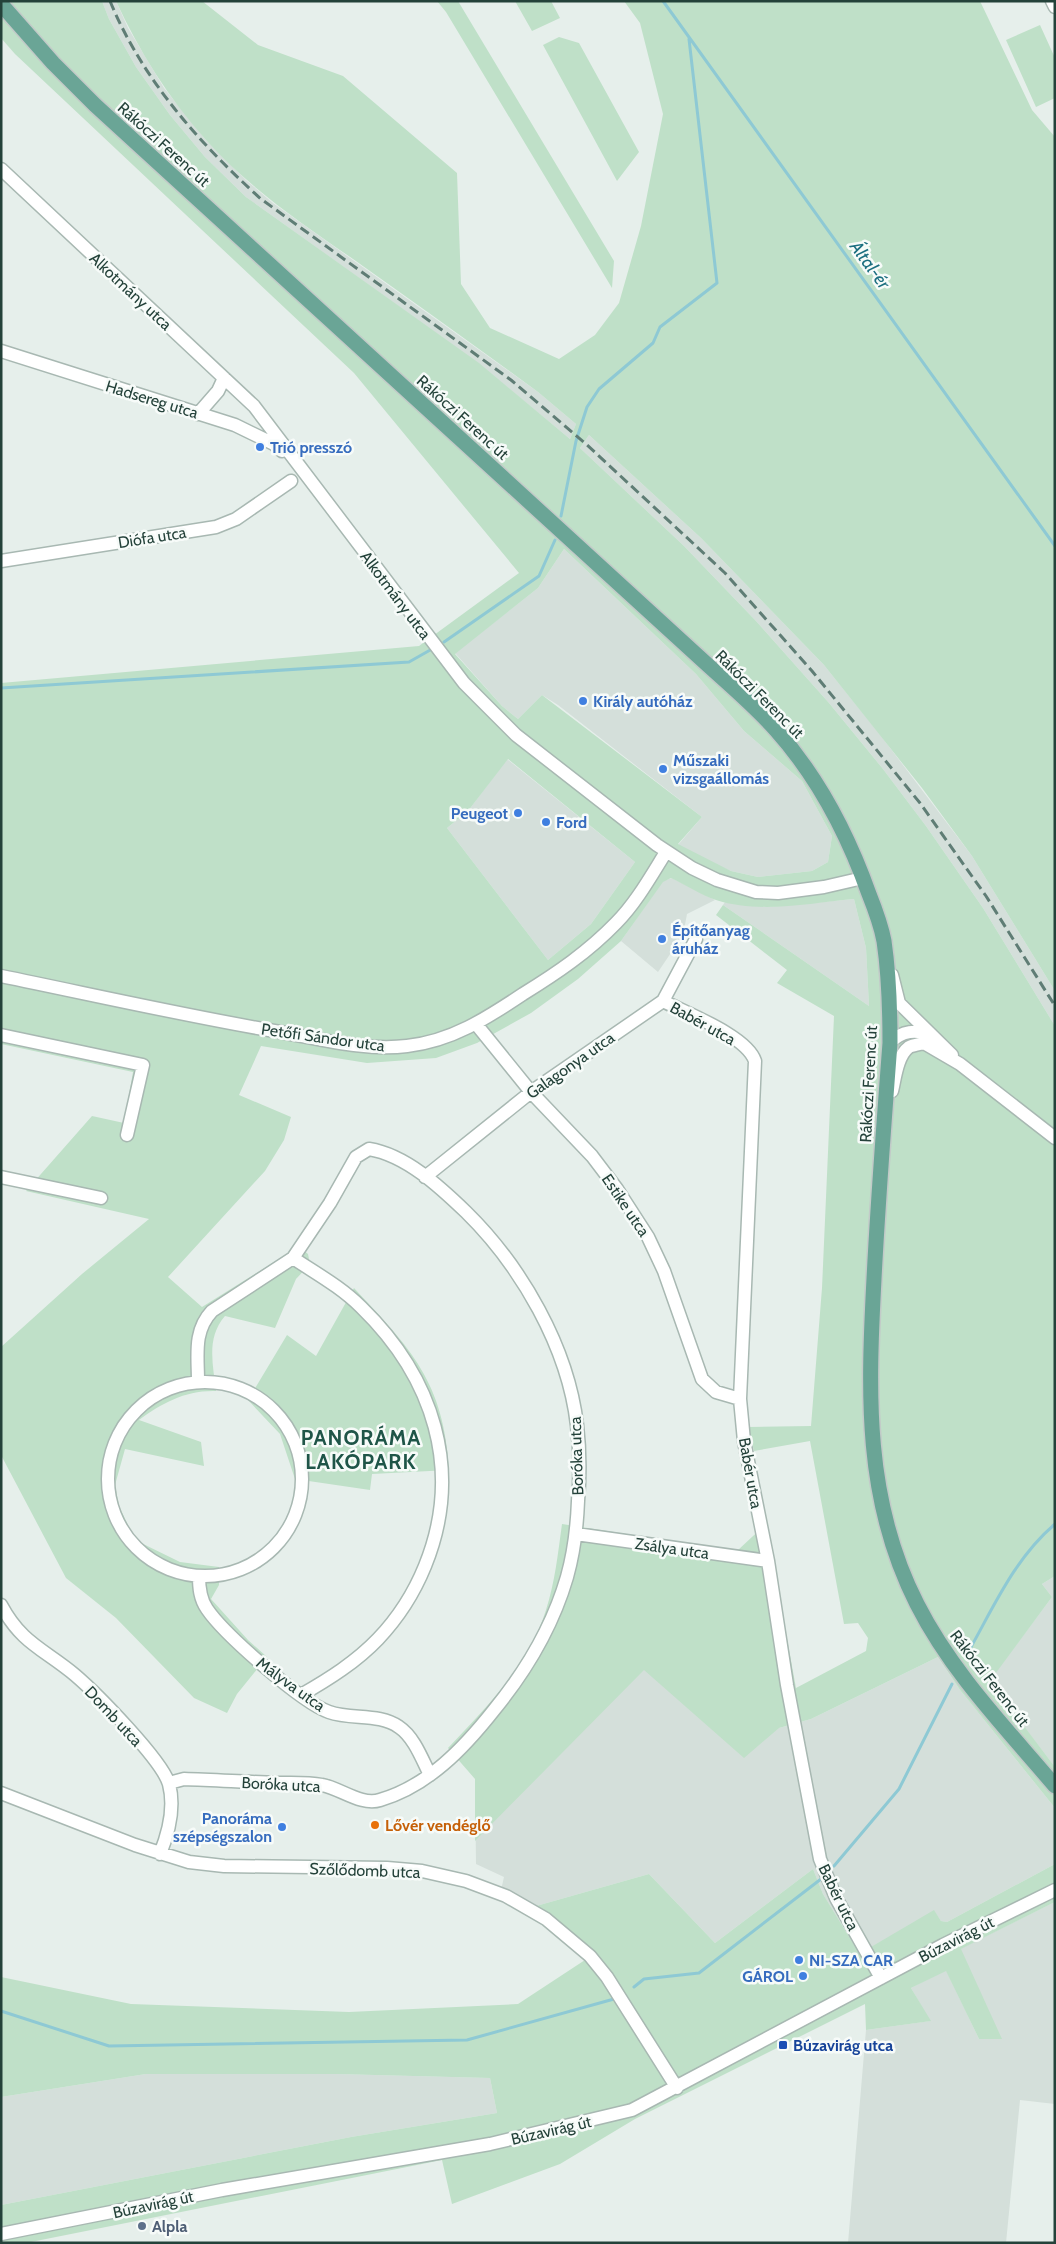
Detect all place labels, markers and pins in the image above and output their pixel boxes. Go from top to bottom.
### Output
place label: Trió presszó [270,438,352,457]
marker: Trió presszó [254,441,266,453]
place label: Király autóház [593,692,693,711]
marker: Király autóház [577,695,589,707]
place label: Műszaki vizsgaállomás [673,751,769,788]
marker: Műszaki vizsgaállomás [657,763,669,775]
place label: Peugeot [451,804,508,823]
marker: Peugeot [512,807,524,819]
place label: Ford [556,813,587,832]
marker: Ford [540,816,552,828]
place label: Építőanyag áruház [672,921,750,958]
marker: Építőanyag áruház [656,933,668,945]
place label: Panoráma szépségszalon [173,1809,272,1846]
place label: Lővér vendéglő [385,1816,491,1835]
marker: Lővér vendéglő [369,1819,381,1831]
marker: Panoráma szépségszalon [276,1821,288,1833]
place label: NI-SZA CAR [809,1951,893,1970]
marker: NI-SZA CAR [793,1954,805,1966]
place label: GÁROL [742,1967,793,1986]
marker: GÁROL [797,1970,809,1982]
place label: Búzavirág utca [793,2036,893,2055]
marker: Búzavirág utca [777,2039,789,2051]
place label: Alpla [152,2217,187,2236]
marker: Alpla [136,2220,148,2232]

